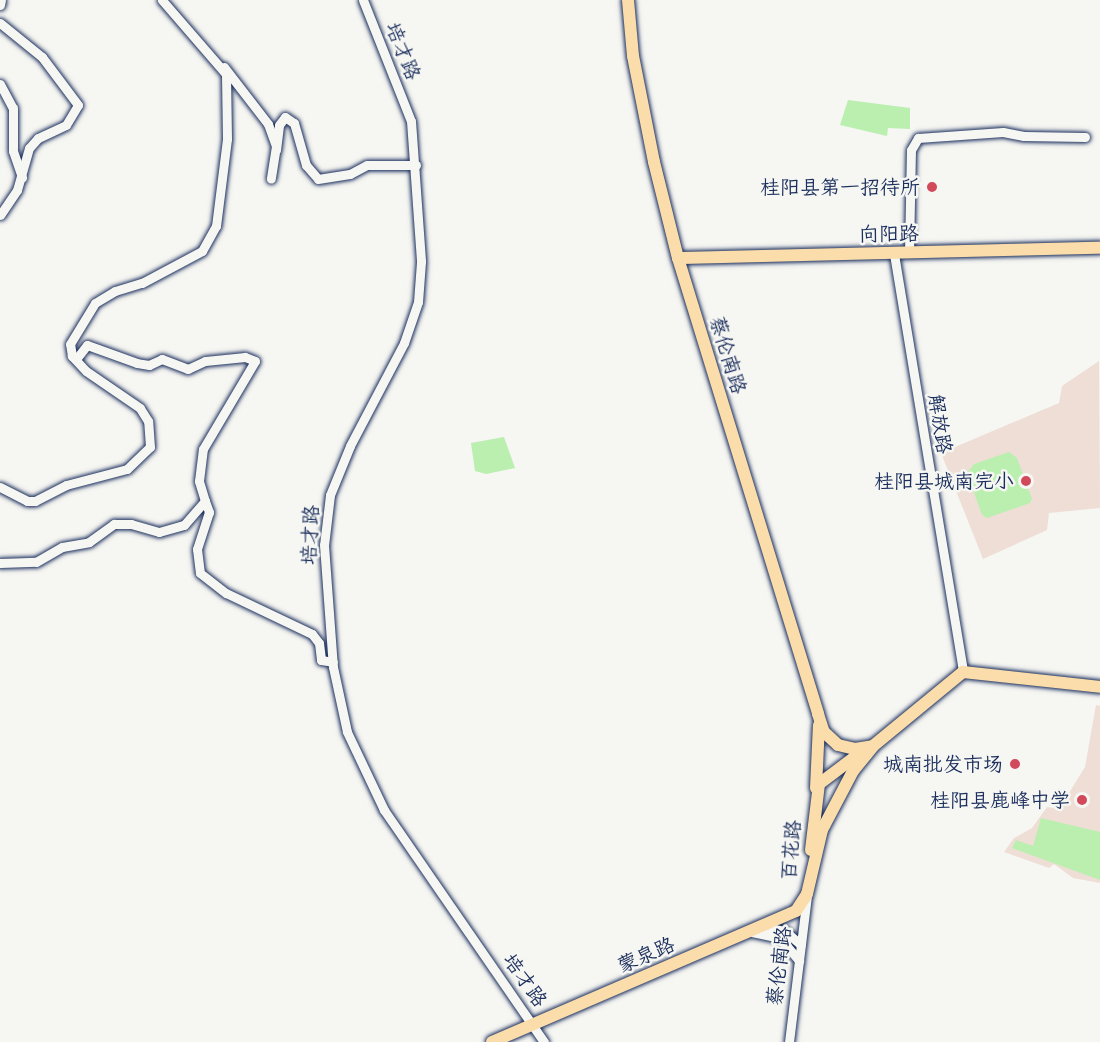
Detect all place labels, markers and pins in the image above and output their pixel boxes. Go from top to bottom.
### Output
place label: 桂阳县第一招待所 [760,175,920,199]
marker: 桂阳县第一招待所 [925,180,939,194]
place label: 桂阳县城南完小 [874,469,1014,493]
marker: 桂阳县城南完小 [1019,474,1033,488]
place label: 城南批发市场 [883,752,1003,776]
marker: 城南批发市场 [1008,757,1022,771]
place label: 桂阳县鹿峰中学 [930,788,1070,812]
marker: 桂阳县鹿峰中学 [1075,793,1089,807]

